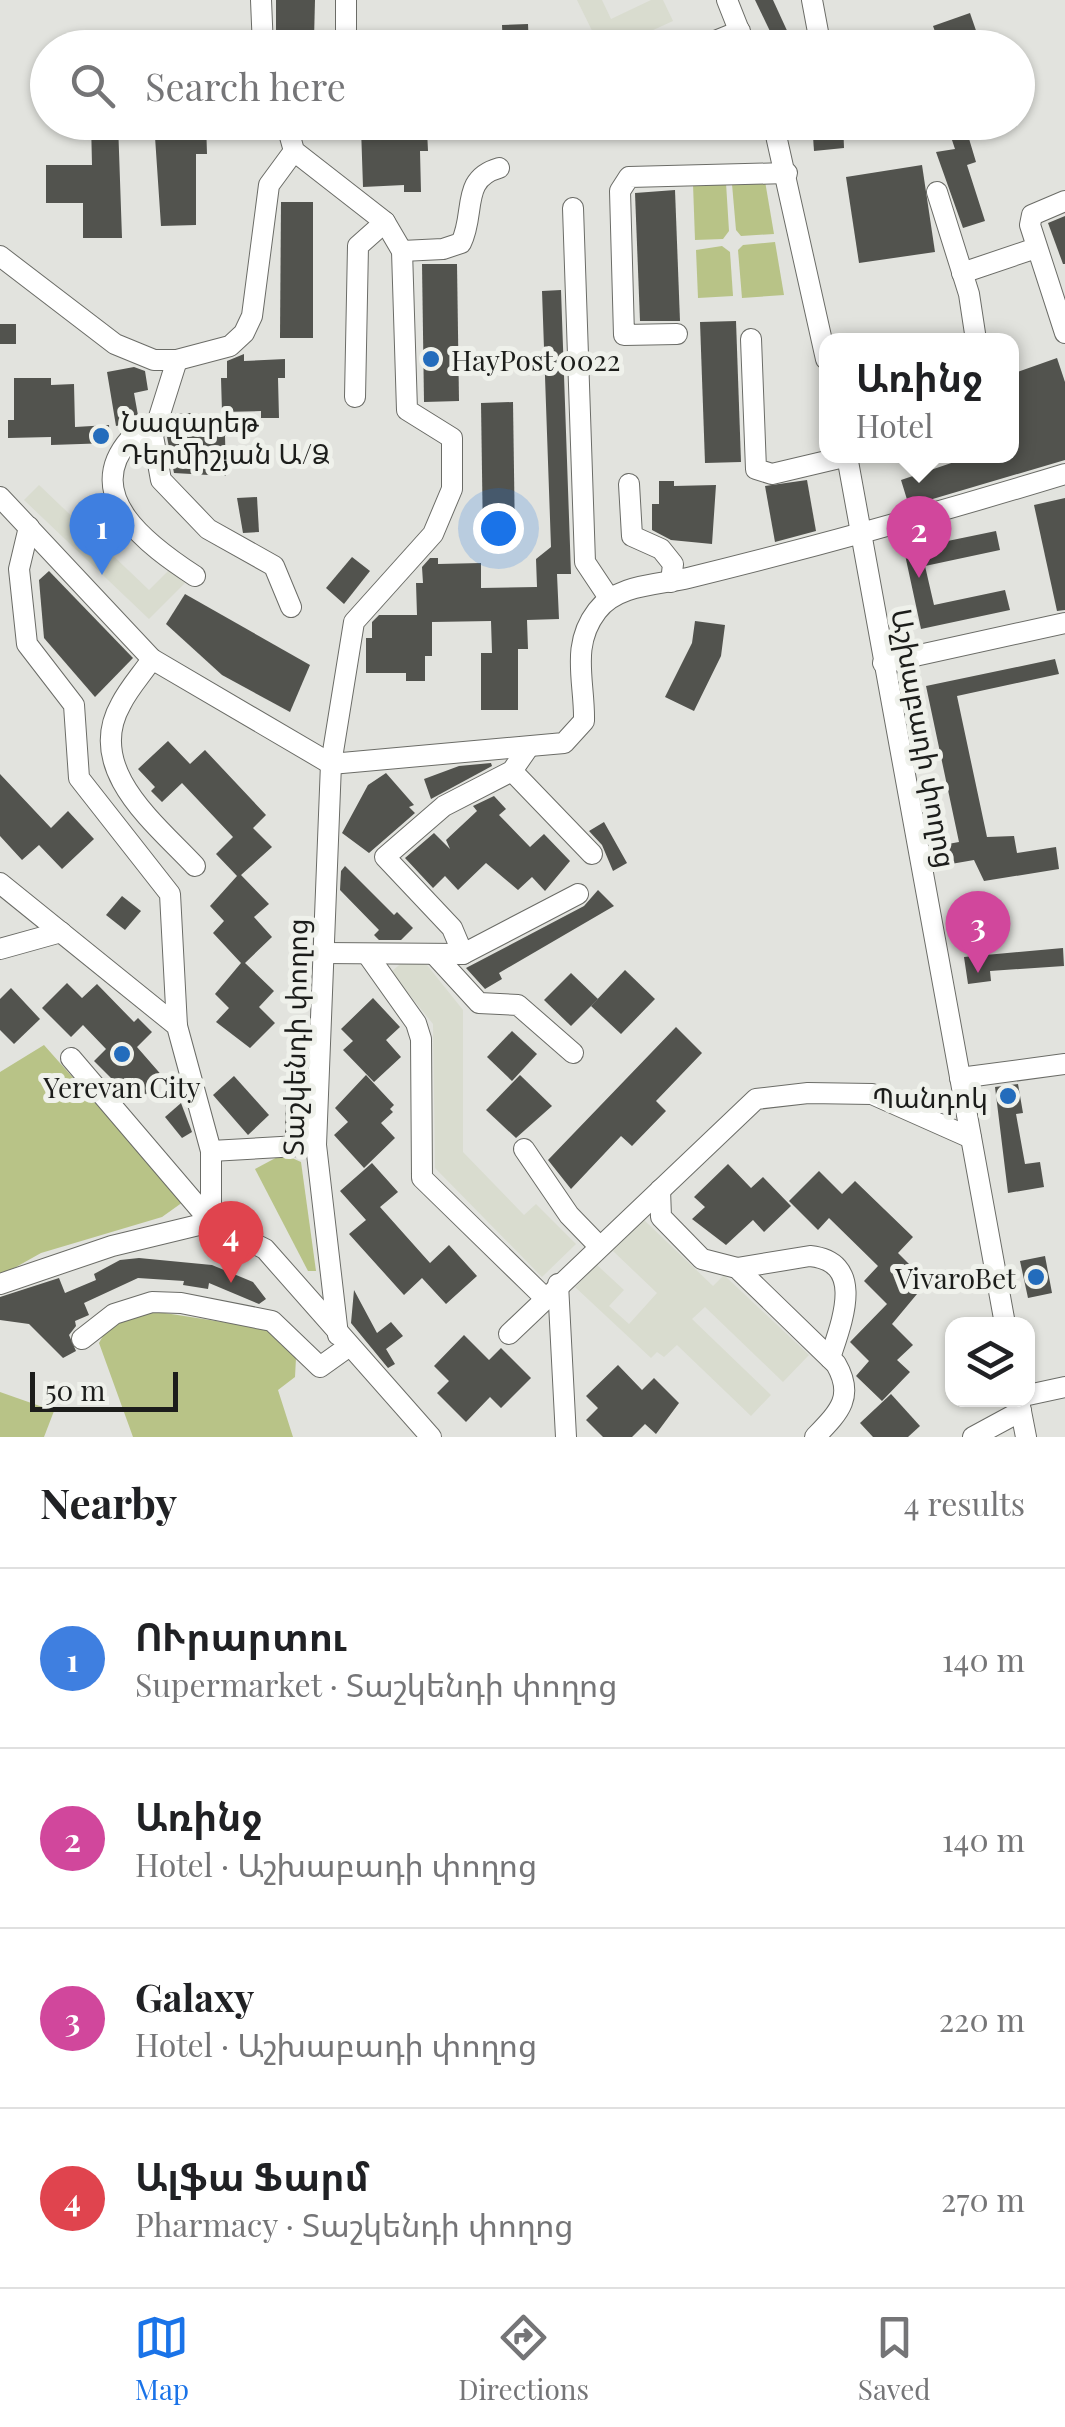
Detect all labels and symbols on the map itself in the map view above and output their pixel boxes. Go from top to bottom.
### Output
place label: HayPost 0022 [451,341,620,378]
marker: HayPost 0022 [420,348,442,370]
place label: Նազարեթ Դերմիշյան Ա/Ձ [121,402,330,471]
marker: Նազարեթ Դերմիշյան Ա/Ձ [90,425,112,447]
pin: 1 [70,492,134,575]
pin: 2 [886,496,952,578]
your location [473,503,524,554]
street label: Աշխաբադի փողոց [884,606,966,870]
pin: 3 [946,890,1010,973]
street label: Տաշկենդի փողոց [273,918,315,1156]
marker: Yerevan City [111,1043,133,1065]
place label: Yerevan City [42,1068,201,1105]
place label: Պանդոկ [872,1078,988,1115]
marker: Պանդոկ [997,1085,1019,1107]
pin: 4 [198,1200,264,1283]
place label: VivaroBet [894,1259,1017,1296]
marker: VivaroBet [1025,1266,1047,1288]
scale bar [30,1367,178,1412]

